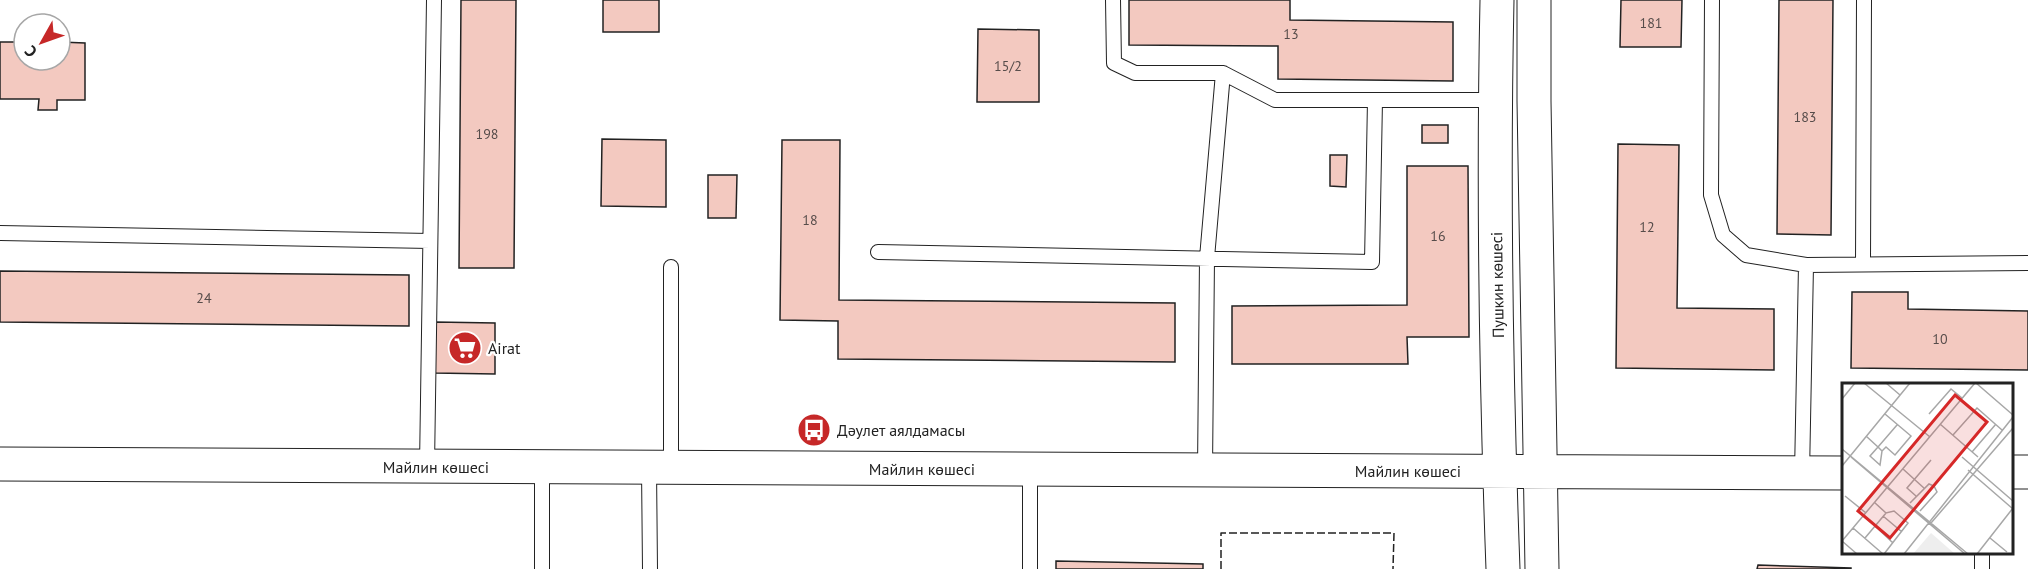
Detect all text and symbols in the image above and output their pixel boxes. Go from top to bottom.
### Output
north arrow [12,12,72,72]
house number: 181 [1640,14,1662,32]
house number: 13 [1283,25,1299,43]
text: С [20,42,41,61]
house number: 15/2 [994,57,1022,75]
house number: 183 [1794,108,1816,126]
house number: 198 [476,125,498,143]
house number: 18 [802,211,818,229]
house number: 12 [1639,218,1655,236]
house number: 16 [1430,227,1446,245]
street label: Пушкин көшесі [1486,232,1508,338]
house number: 24 [196,289,212,307]
supermarket icon: Airat [447,330,483,366]
house number: 10 [1932,330,1948,348]
place label: Airat [488,338,521,358]
inset map [1842,383,2013,554]
bus stop icon: Дәулет аялдамасы [796,412,832,448]
place label: Дәулет аялдамасы [837,420,965,440]
street label: Майлин көшесі [383,457,489,477]
street label: Майлин көшесі [869,459,975,479]
street label: Майлин көшесі [1355,461,1461,481]

